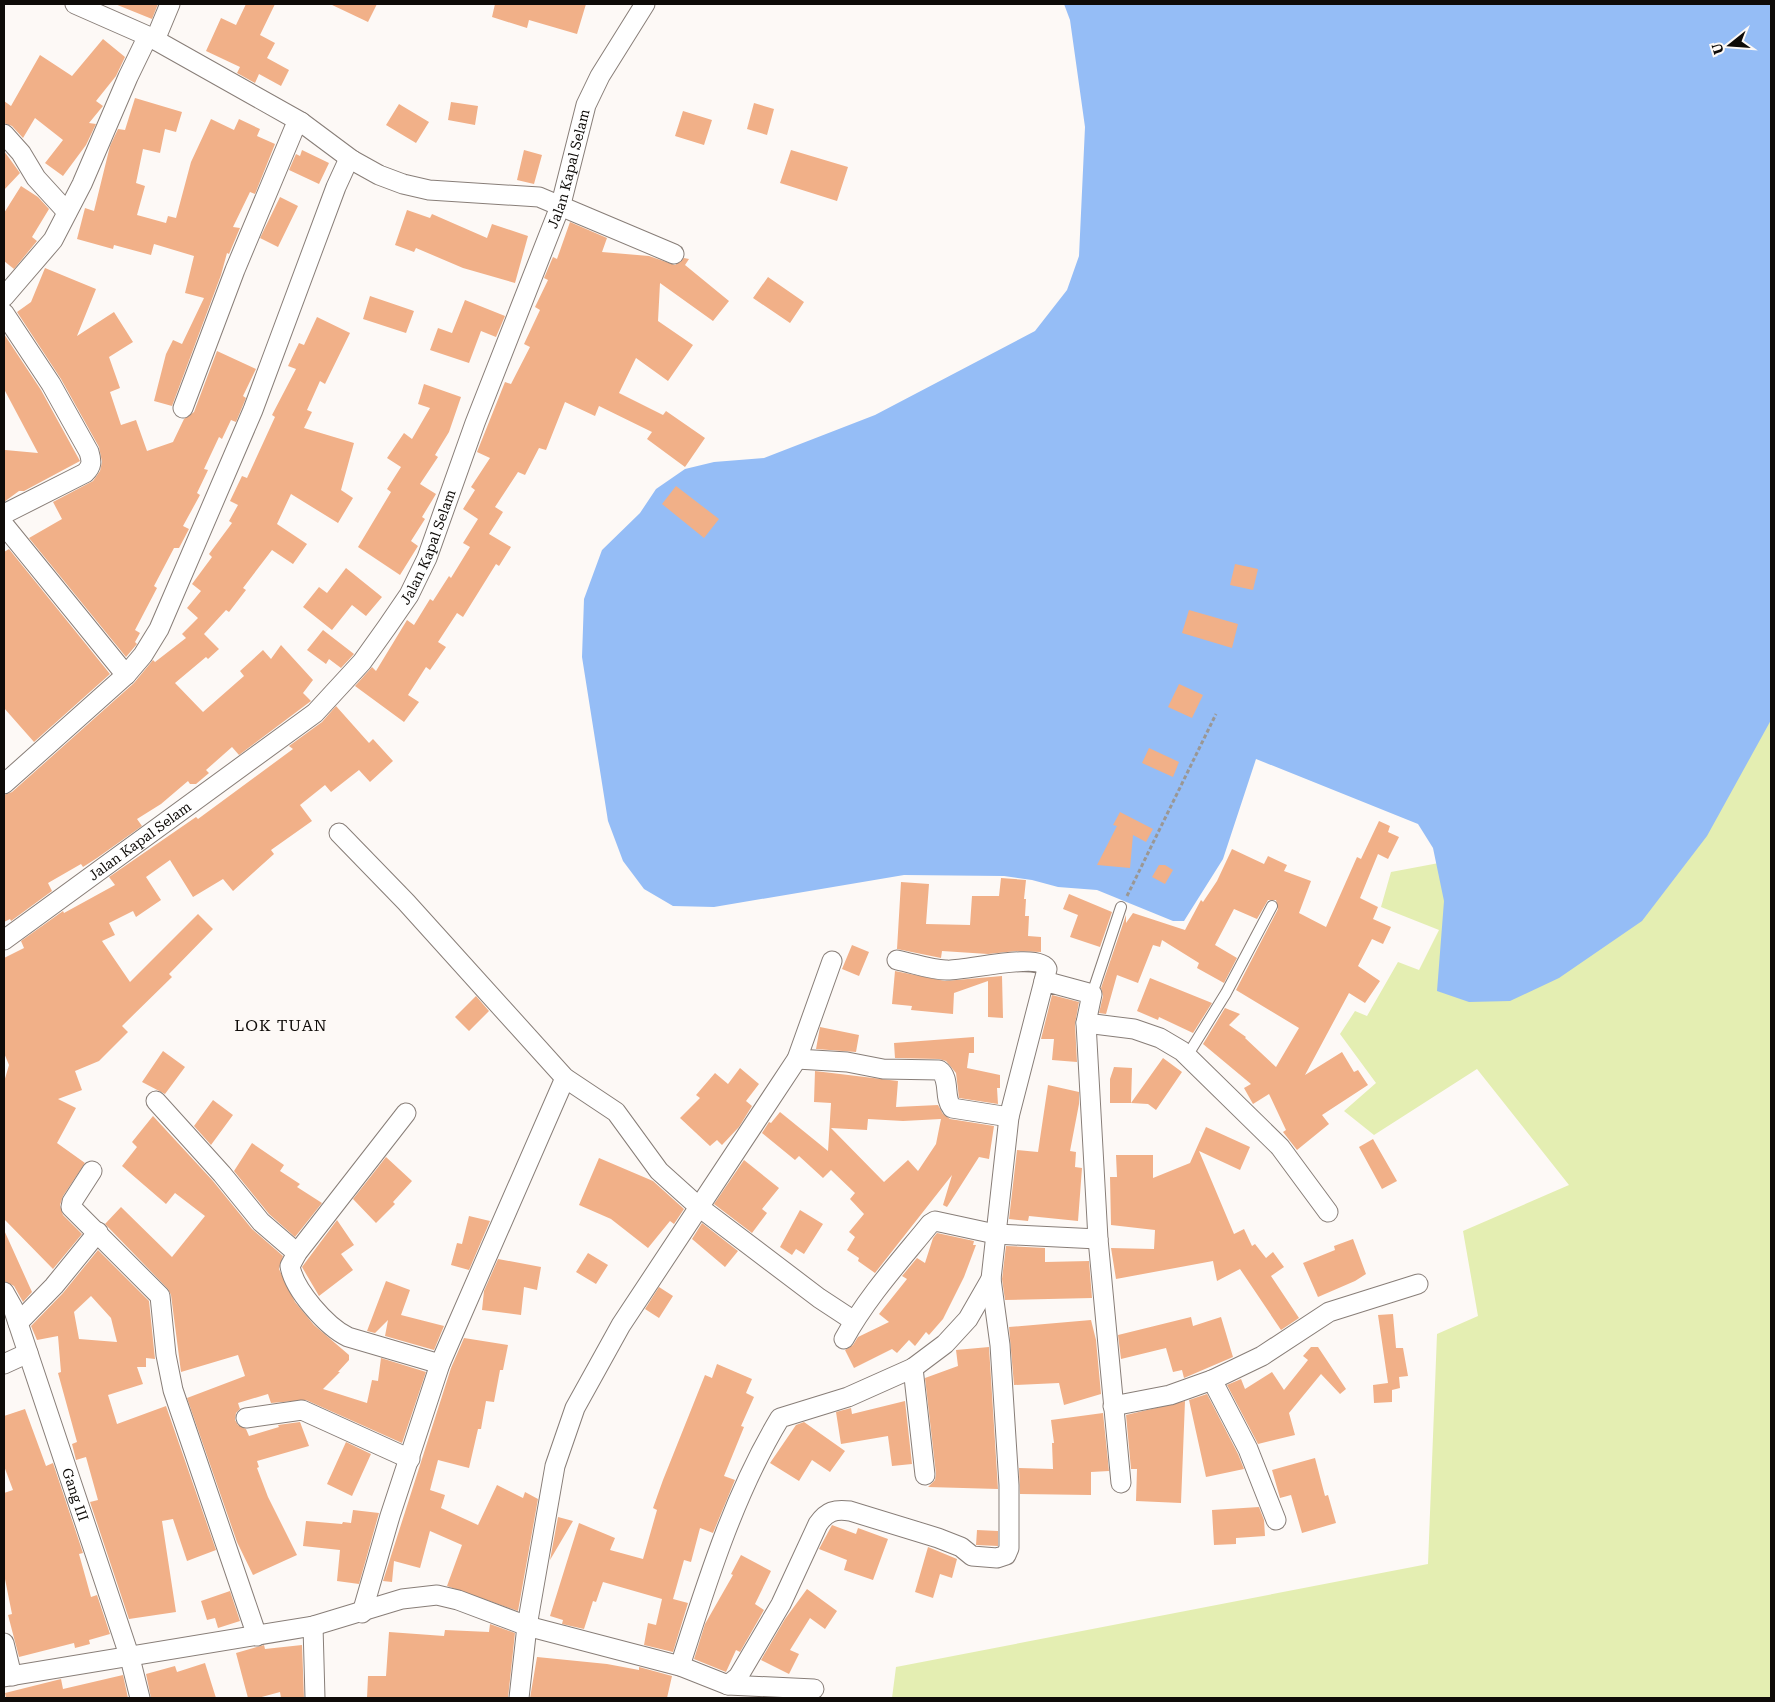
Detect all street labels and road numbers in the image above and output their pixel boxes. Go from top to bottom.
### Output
street label: Jalan Kapal Selam [544,107,593,231]
street label: Jalan Kapal Selam [397,487,459,608]
street label: Jalan Kapal Selam [85,798,194,884]
street label: Gang III [59,1466,92,1523]

